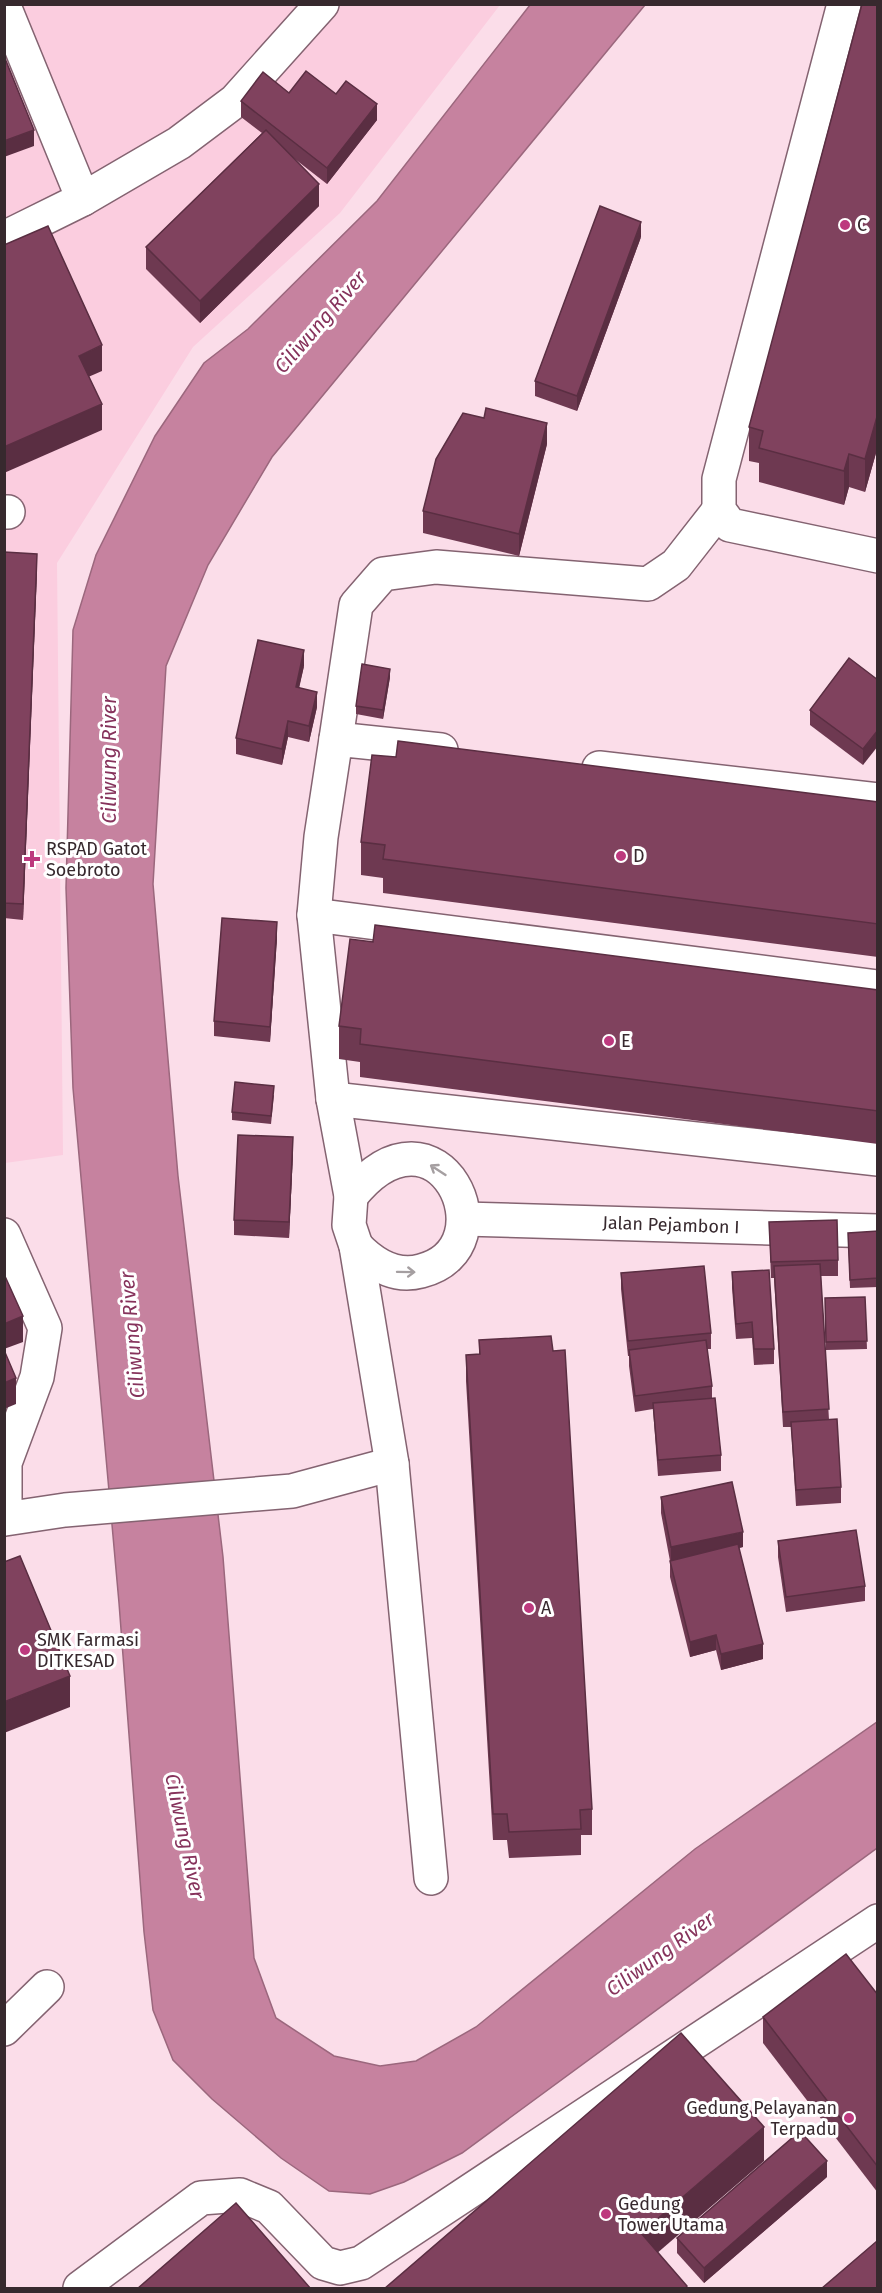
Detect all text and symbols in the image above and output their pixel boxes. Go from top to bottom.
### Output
place label: C [857,214,867,236]
marker: C [838,218,852,232]
water label: Ciliwung River [269,265,372,378]
water label: Ciliwung River [97,695,121,824]
place label: RSPAD Gatot Soebroto [46,838,148,881]
place label: D [633,845,645,867]
marker: D [614,849,628,863]
marker: RSPAD Gatot Soebroto [23,850,41,868]
place label: E [621,1030,631,1052]
marker: E [602,1034,616,1048]
one-way arrow [430,1163,447,1176]
street label: Jalan Pejambon I [602,1212,740,1238]
one-way arrow [395,1266,415,1278]
water label: Ciliwung River [114,1269,150,1399]
place label: A [541,1597,552,1619]
marker: A [522,1601,536,1615]
place label: SMK Farmasi DITKESAD [37,1629,139,1672]
marker: SMK Farmasi DITKESAD [18,1643,32,1657]
water label: Ciliwung River [160,1771,210,1902]
water label: Ciliwung River [601,1906,720,2001]
place label: Gedung Pelayanan Terpadu [686,2097,837,2140]
marker: Gedung Pelayanan Terpadu [842,2111,856,2125]
place label: Gedung Tower Utama [618,2193,725,2236]
marker: Gedung Tower Utama [599,2207,613,2221]

